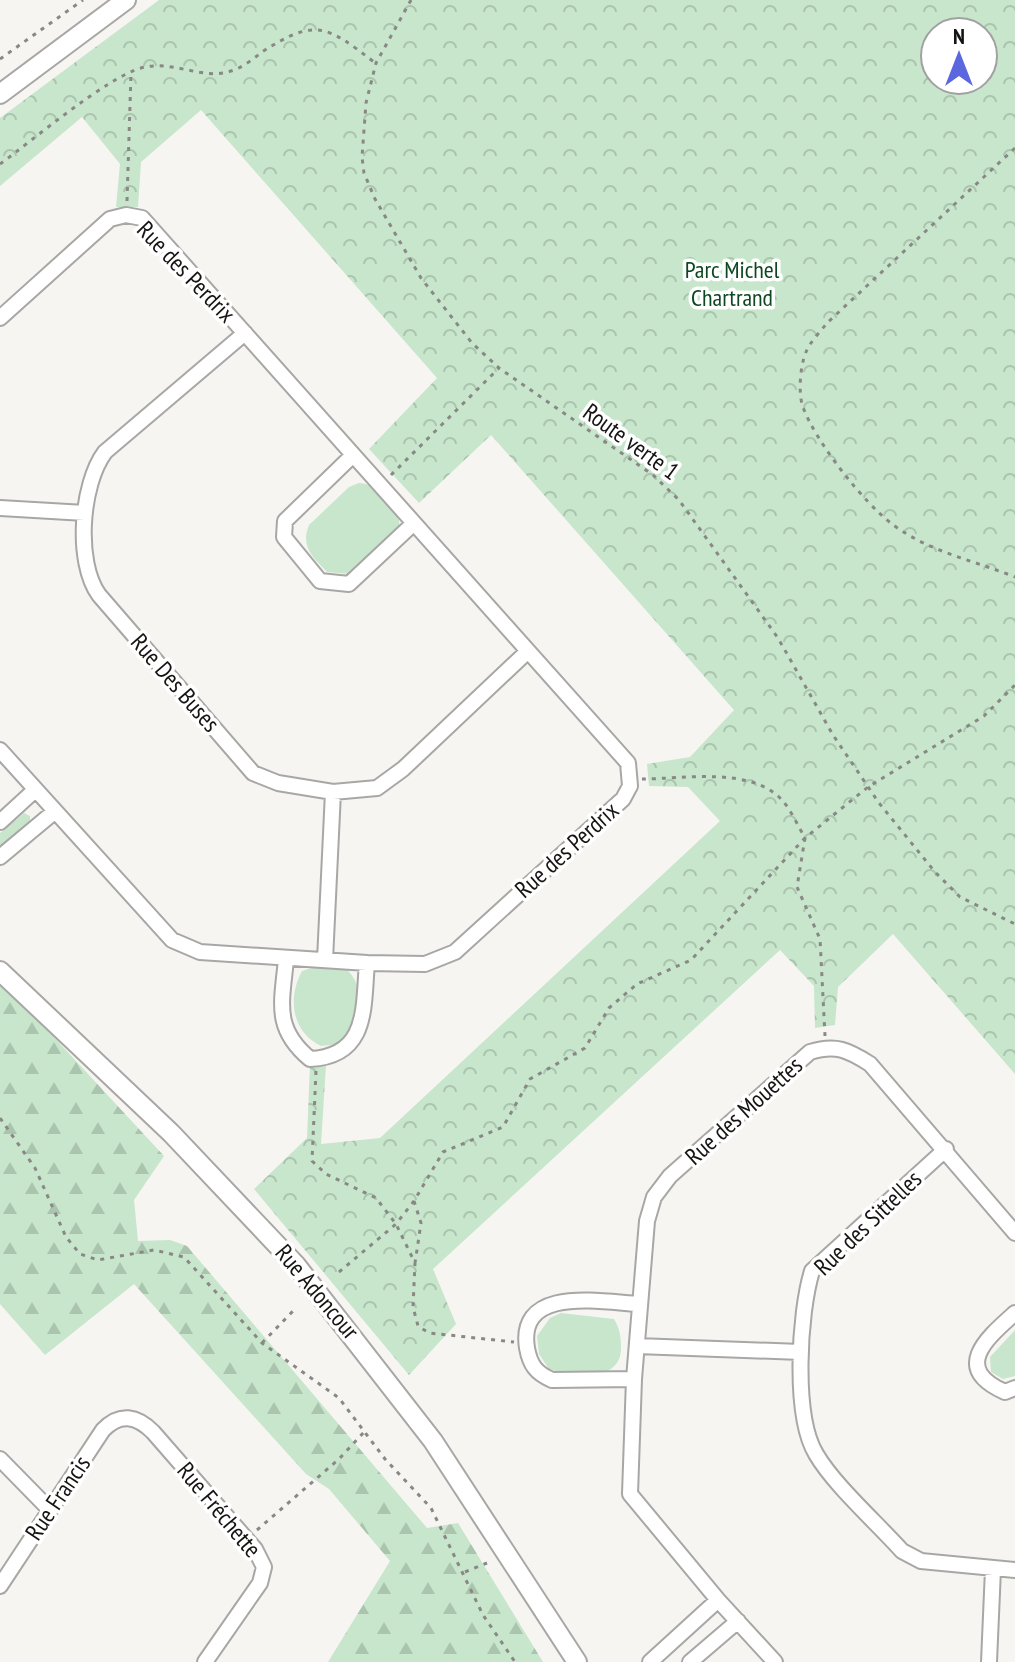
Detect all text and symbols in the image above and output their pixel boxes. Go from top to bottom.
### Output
north arrow [919,16,999,96]
text: N [953,22,965,50]
street label: Rue des Perdrix [130,214,242,329]
park label: Parc Michel Chartrand [685,254,780,313]
street label: Route verte 1 [577,396,685,487]
street label: Rue Des Buses [124,627,227,738]
street label: Rue des Perdrix [508,795,625,904]
street label: Rue des Mouettes [678,1050,809,1171]
street label: Rue des Sittelles [807,1164,928,1282]
street label: Rue Adoncour [269,1238,366,1346]
street label: Rue Francis [18,1449,97,1546]
street label: Rue Fréchette [171,1456,268,1564]

